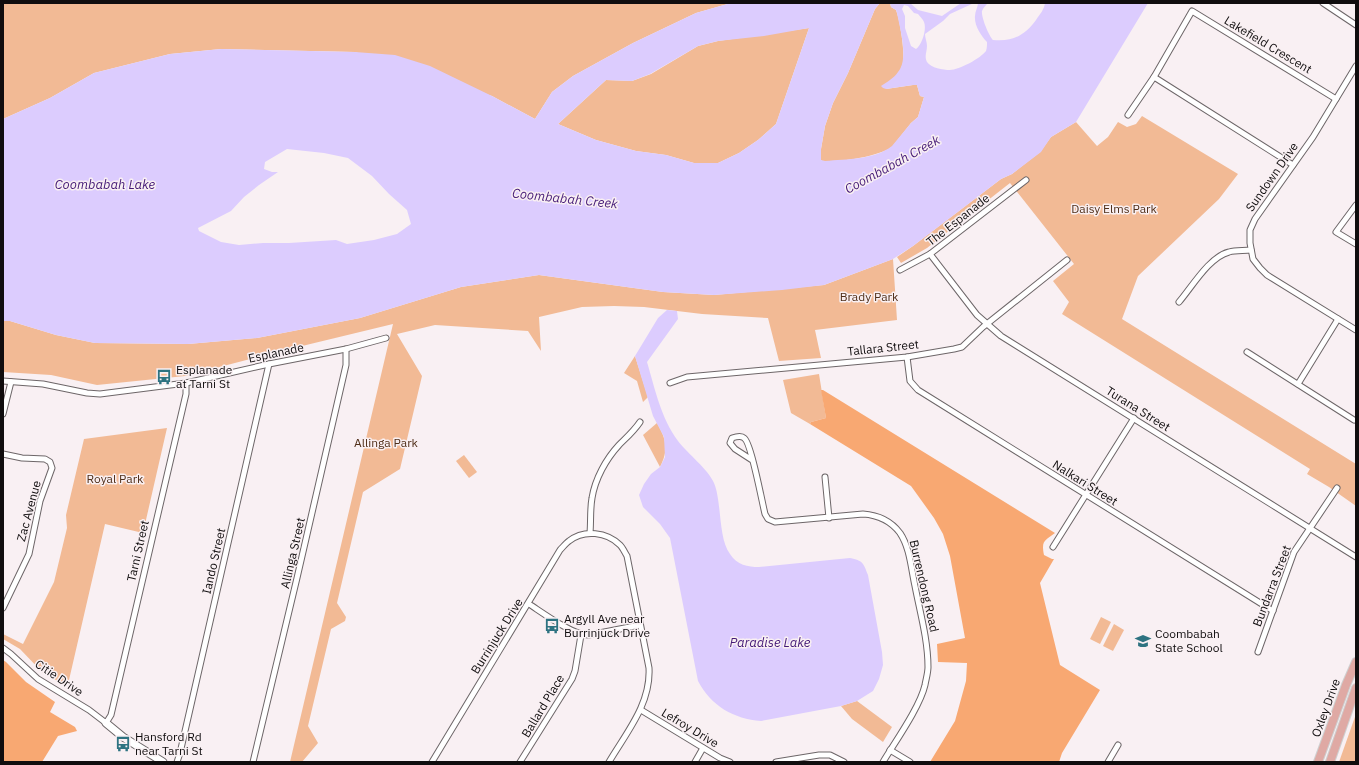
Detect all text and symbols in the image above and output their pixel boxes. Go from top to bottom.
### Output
street label: Lakefield Crescent [1222,13,1315,77]
water label: Coombabah Creek [842,131,943,198]
street label: Sundown Drive [1242,139,1301,214]
water label: Coombabah Lake [55,176,156,193]
water label: Coombabah Creek [511,184,619,213]
street label: The Espanade [923,190,993,249]
park label: Daisy Elms Park [1071,201,1157,216]
park label: Brady Park [840,289,899,304]
street label: Tallara Street [846,336,919,359]
street label: Esplanade [247,339,305,366]
place label: Esplanade at Tarni St [176,362,233,391]
bus stop icon: Esplanade at Tarni St [155,368,173,386]
street label: Turana Street [1103,383,1173,434]
park label: Allinga Park [354,435,419,450]
street label: Nalkari Street [1050,457,1121,509]
park label: Royal Park [87,471,144,486]
street label: Zac Avenue [13,478,44,543]
street label: Allinga Street [277,516,308,590]
street label: Tarni Street [123,519,152,583]
street label: Iando Street [199,526,228,595]
street label: Burrendong Road [907,538,942,633]
street label: Bundarra Street [1249,543,1294,629]
street label: Burrinjuck Drive [467,595,526,676]
place label: Argyll Ave near Burrinjuck Drive [564,611,651,640]
bus stop icon: Argyll Ave near Burrinjuck Drive [543,617,561,635]
place label: Coombabah State School [1155,626,1223,655]
school or university icon: Coombabah State School [1134,632,1152,650]
water label: Paradise Lake [730,634,811,651]
street label: Citie Drive [32,656,87,699]
street label: Ballard Place [518,671,567,740]
street label: Oxley Drive [1308,676,1343,739]
street label: Lefroy Drive [659,705,722,751]
place label: Hansford Rd near Tarni St [135,729,203,758]
bus stop icon: Hansford Rd near Tarni St [114,735,132,753]

